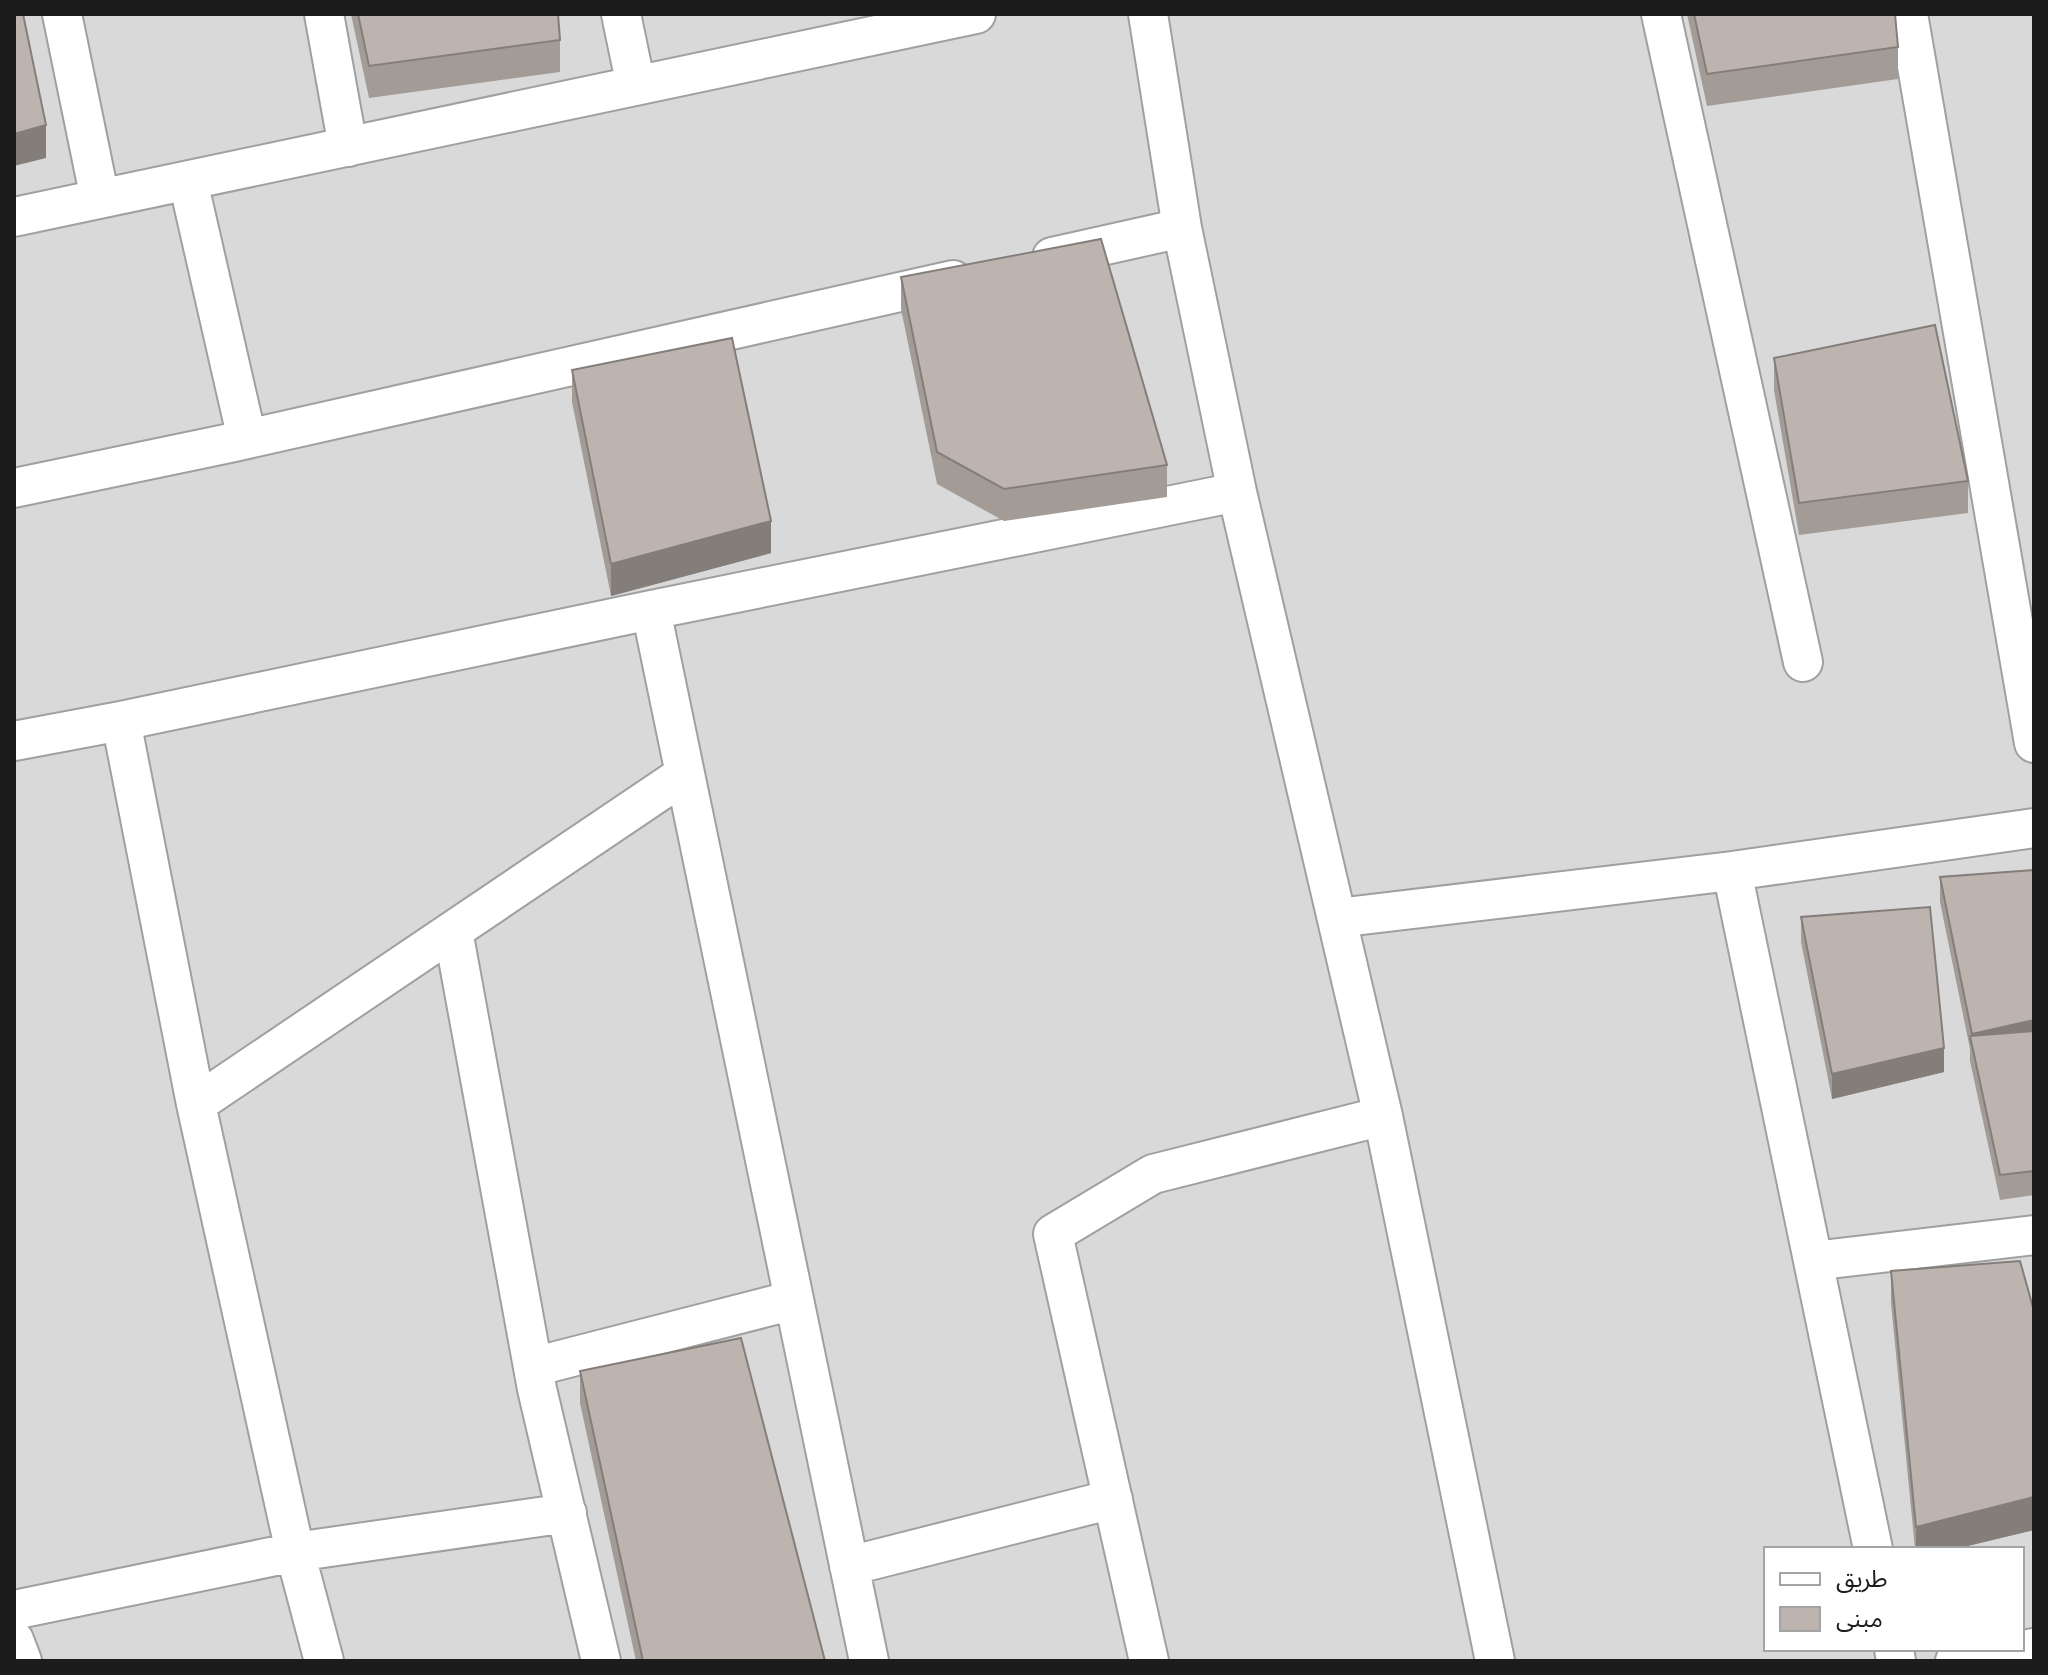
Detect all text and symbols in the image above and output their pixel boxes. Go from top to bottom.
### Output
legend [1764,1547,2024,1651]
text: طريق [1836,1563,1888,1594]
text: مبنى [1836,1603,1883,1632]

